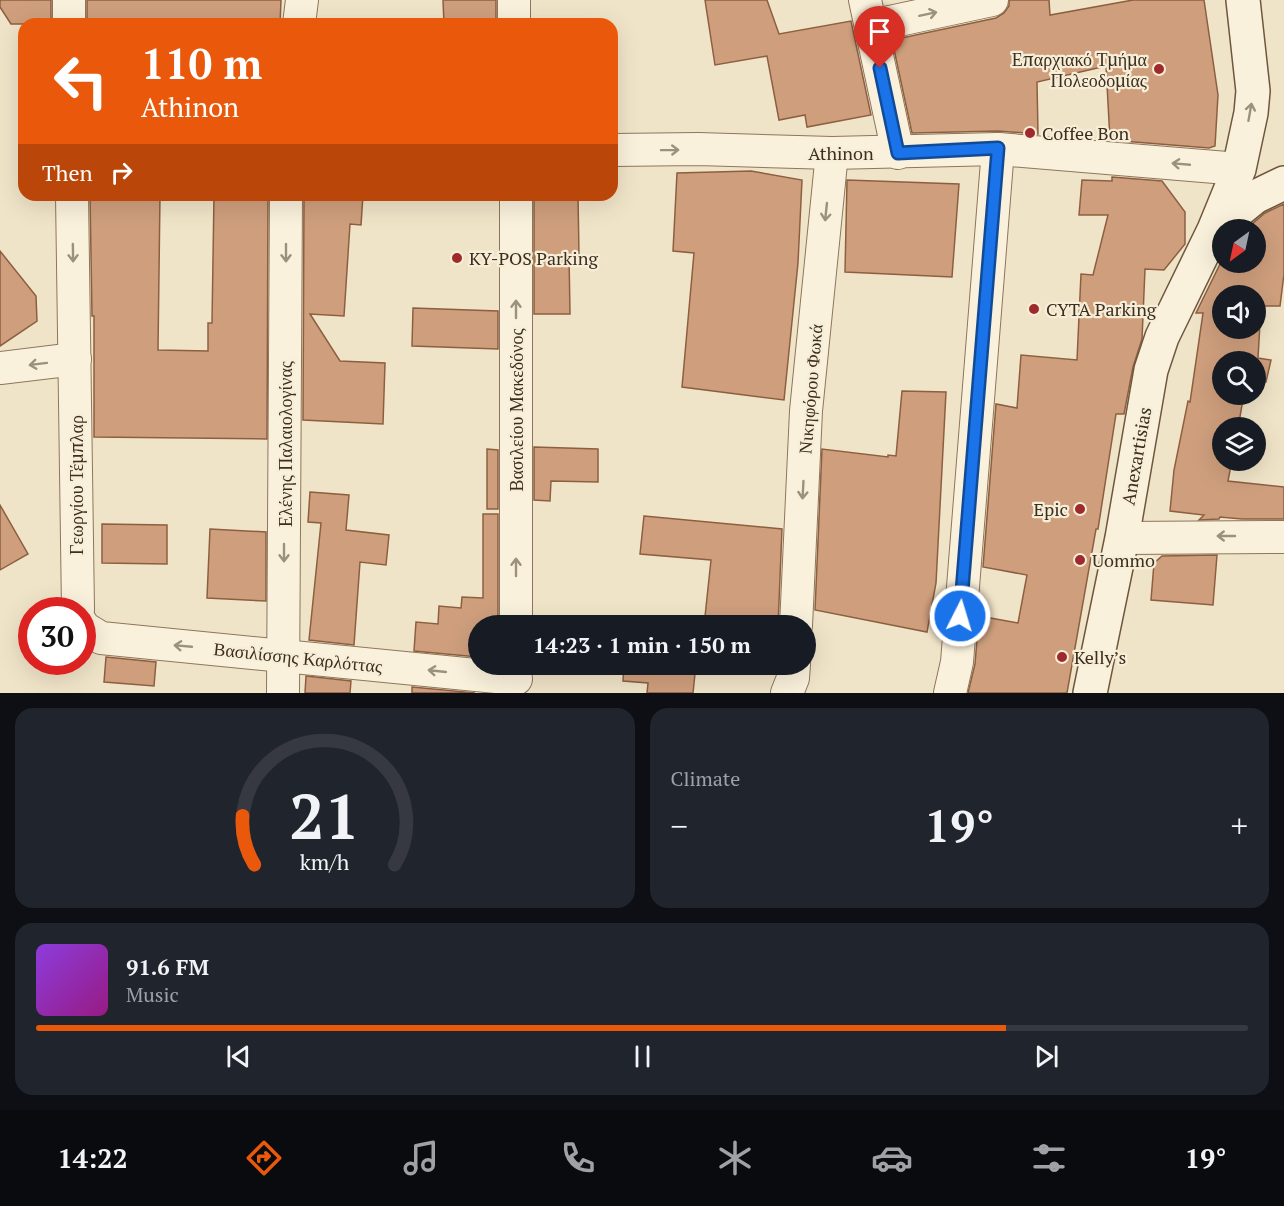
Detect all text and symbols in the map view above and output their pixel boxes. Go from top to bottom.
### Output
pin [854,6,905,68]
one-way arrow [918,8,938,19]
icon: arrive [863,15,896,48]
text: 110 m [141,35,262,91]
icon: left [42,42,120,120]
place label: Επαρχιακό Τμήμα Πολεοδομίας [1012,47,1148,92]
marker: Επαρχιακό Τμήμα Πολεοδομίας [1152,62,1166,76]
text: Athinon [141,89,239,125]
one-way arrow [1245,103,1256,122]
place label: Coffee Bon [1042,121,1130,145]
marker: Coffee Bon [1023,126,1037,140]
street label: Athinon [808,141,874,165]
one-way arrow [660,144,680,156]
icon: right [105,156,138,189]
text: Then [42,158,93,187]
one-way arrow [1171,158,1191,169]
one-way arrow [820,201,831,221]
north arrow [1212,219,1266,273]
map controls [1212,219,1266,471]
one-way arrow [68,243,79,263]
one-way arrow [280,243,292,263]
place label: KY-POS Parking [469,246,598,270]
marker: KY-POS Parking [450,251,464,265]
button: sound [1212,285,1266,339]
place label: CYTA Parking [1046,297,1157,321]
one-way arrow [510,300,522,320]
marker: CYTA Parking [1027,302,1041,316]
street label: Νικηφόρου Φωκά [792,322,828,455]
street label: Βασιλείου Μακεδόνος [504,328,528,492]
button: search [1212,351,1266,405]
one-way arrow [28,359,48,370]
street label: Ελένης Παλαιολογίνας [273,361,297,527]
street label: Anexartisias [1116,405,1156,507]
street label: Γεωργίου Τέμπλαρ [64,415,88,555]
button: layers [1212,417,1266,471]
one-way arrow [797,479,808,499]
place label: Epic [1034,497,1068,521]
marker: Epic [1073,502,1087,516]
one-way arrow [1216,530,1236,542]
one-way arrow [278,543,290,563]
place label: Uommo [1092,548,1155,572]
marker: Uommo [1073,553,1087,567]
one-way arrow [510,558,522,578]
position arrow [928,584,992,648]
speed limit sign: 30 [18,597,96,675]
text: 14:23 · 1 min · 150 m [533,630,751,659]
street label: Βασιλίσσης Καρλόττας [213,636,383,678]
one-way arrow [174,640,194,651]
place label: Kelly’s [1074,645,1126,669]
marker: Kelly’s [1055,650,1069,664]
one-way arrow [428,665,448,676]
text: Climate [671,765,740,792]
text: 21 [289,774,360,857]
text: 19° [925,795,994,855]
text: − [671,804,688,847]
text: + [1230,804,1248,847]
text: km/h [300,848,350,876]
text: 91.6 FM [126,952,209,981]
text: Music [126,981,179,1008]
icon: previous [222,1040,255,1073]
icon: pause [626,1040,659,1073]
icon: next [1030,1040,1063,1073]
icon: directions [243,1137,285,1179]
icon: music [400,1137,442,1179]
icon: phone [557,1137,599,1179]
icon: climate [714,1137,756,1179]
icon: car [871,1137,913,1179]
icon: filters [1028,1137,1070,1179]
text: 14:22 [58,1140,128,1176]
text: 19° [1185,1140,1226,1176]

